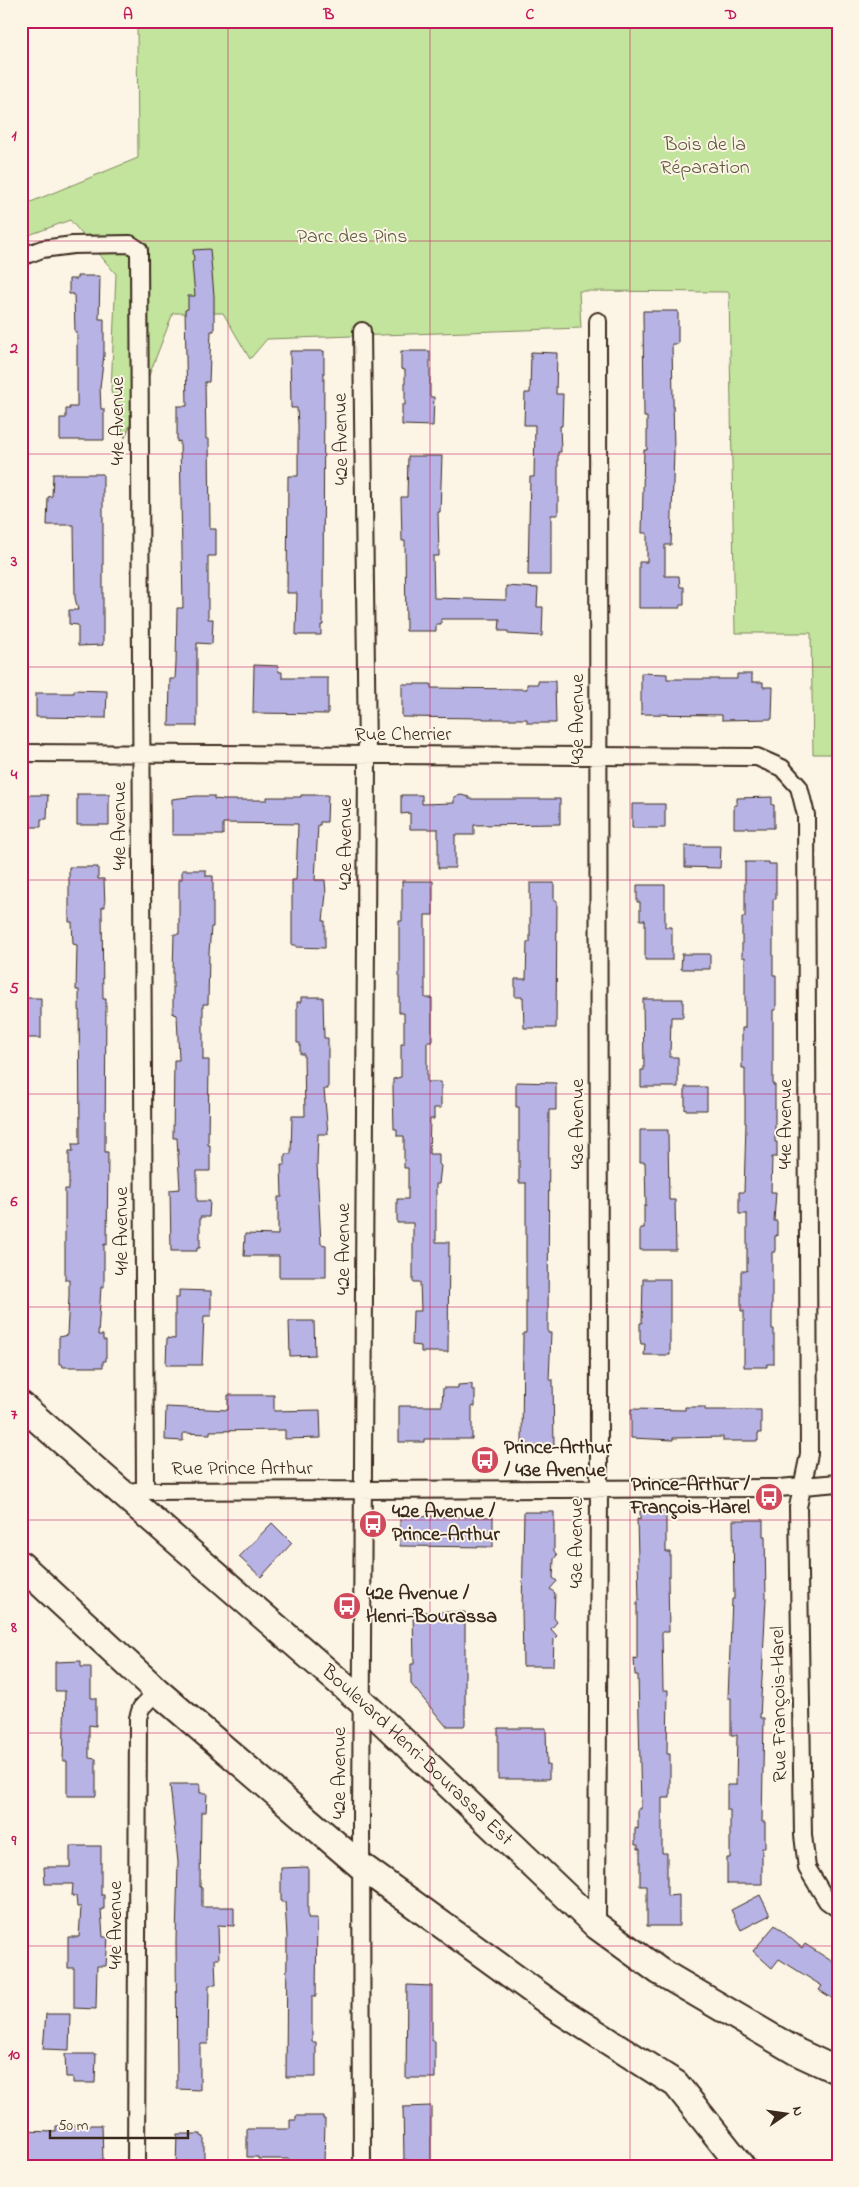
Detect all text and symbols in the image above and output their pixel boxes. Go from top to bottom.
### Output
text: A [123,3,133,27]
text: B [323,3,335,27]
text: C [526,3,535,27]
text: D [724,3,737,27]
text: 1 [11,124,17,148]
park label: Bois de la Réparation [660,131,750,183]
park label: Parc des Pins [297,223,407,252]
text: 2 [9,337,18,361]
street label: 41e Avenue [104,377,133,465]
street label: 42e Avenue [327,393,357,485]
text: 3 [10,550,18,574]
street label: 43e Avenue [564,674,593,764]
street label: Rue Cherrier [355,721,452,750]
text: 4 [10,763,18,787]
street label: 41e Avenue [106,782,135,870]
street label: 42e Avenue [332,798,361,890]
text: 5 [9,977,19,1001]
street label: 43e Avenue [564,1079,593,1169]
street label: 44e Avenue [772,1079,801,1169]
street label: 41e Avenue [108,1187,137,1275]
text: 6 [9,1190,18,1214]
street label: 42e Avenue [330,1203,359,1295]
text: 7 [11,1403,18,1427]
place label: Prince-Arthur / 43e Avenue [503,1434,612,1486]
bus stop icon: Prince-Arthur / 43e Avenue [470,1445,500,1475]
street label: Rue Prince Arthur [171,1455,314,1484]
place label: Prince-Arthur / François-Harel [629,1471,751,1523]
bus stop icon: Prince-Arthur / François-Harel [754,1482,784,1512]
place label: 42e Avenue / Prince-Arthur [392,1498,500,1550]
street label: 43e Avenue [563,1498,592,1588]
bus stop icon: 42e Avenue / Prince-Arthur [358,1509,388,1539]
place label: 42e Avenue / Henri-Bourassa [366,1580,497,1632]
bus stop icon: 42e Avenue / Henri-Bourassa [332,1591,362,1621]
text: 8 [10,1616,17,1640]
street label: Rue François-Harel [764,1626,796,1782]
street label: Boulevard Henri-Bourassa Est [314,1657,520,1853]
street label: 42e Avenue [326,1727,355,1819]
text: 9 [11,1829,17,1853]
street label: 41e Avenue [102,1881,131,1969]
text: 10 [8,2043,20,2067]
north arrow [762,2090,812,2140]
text: N [786,2104,808,2118]
scale bar [50,2107,188,2139]
text: 50 m [58,2115,89,2137]

